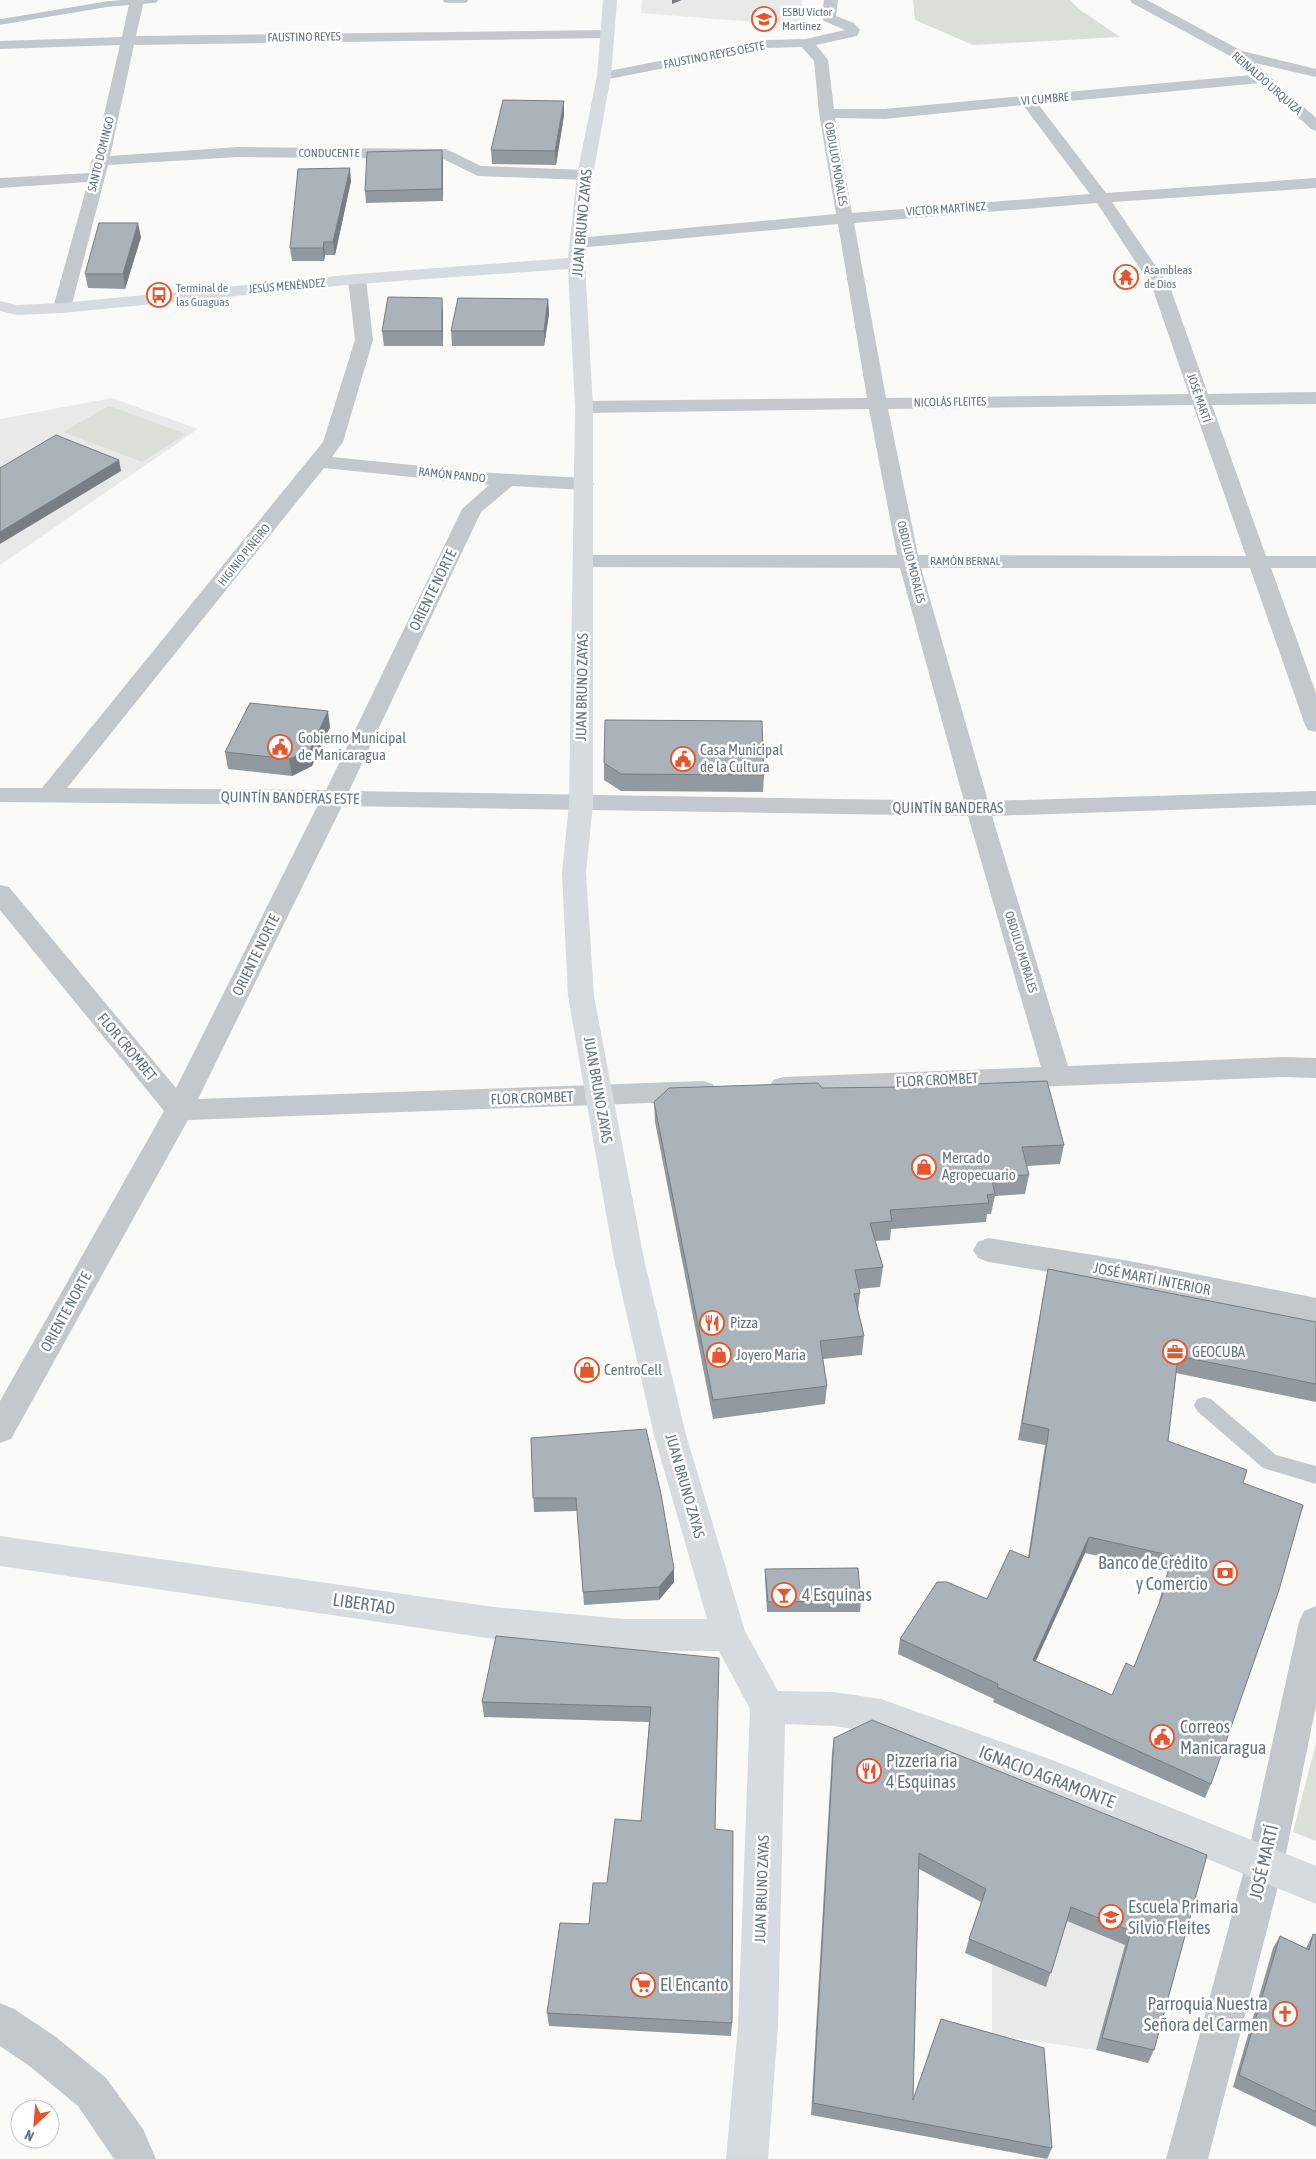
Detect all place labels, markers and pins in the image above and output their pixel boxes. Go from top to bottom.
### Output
place label: ESBU Víctor Martínez [782,5,833,33]
school or university icon: ESBU Víctor Martínez [751,6,777,32]
place label: Asambleas de Dios [1144,263,1192,291]
temple icon: Asambleas de Dios [1113,264,1139,290]
place label: Terminal de las Guaguas [176,281,229,309]
bus stop icon: Terminal de las Guaguas [146,282,172,308]
place label: Gobierno Municipal de Manicaragua [298,729,406,763]
public building icon: Gobierno Municipal de Manicaragua [267,734,293,760]
place label: Casa Municipal de la Cultura [700,741,783,775]
public building icon: Casa Municipal de la Cultura [670,746,696,772]
place label: Mercado Agropecuario [942,1149,1016,1183]
shop icon: Mercado Agropecuario [911,1154,937,1180]
restaurant icon: Pizza [699,1310,725,1336]
place label: Pizza [730,1314,758,1331]
office icon: GEOCUBA [1162,1339,1188,1365]
shop icon: Joyero Maria [706,1342,732,1368]
place label: GEOCUBA [1192,1343,1246,1360]
place label: Joyero Maria [736,1346,806,1363]
shop icon: CentroCell [574,1357,600,1383]
place label: CentroCell [604,1361,662,1378]
place label: Banco de Crédito y Comercio [1098,1552,1208,1594]
bank icon: Banco de Crédito y Comercio [1212,1560,1238,1586]
bar icon: 4 Esquinas [771,1582,797,1608]
place label: 4 Esquinas [802,1584,872,1605]
place label: Correos Manicaragua [1180,1716,1266,1758]
public building icon: Correos Manicaragua [1149,1724,1175,1750]
place label: Pizzería ria 4 Esquinas [886,1750,958,1792]
restaurant icon: Pizzería ria 4 Esquinas [856,1758,882,1784]
place label: Escuela Primaria Silvio Fleites [1128,1896,1239,1938]
school or university icon: Escuela Primaria Silvio Fleites [1098,1904,1124,1930]
supermarket icon: El Encanto [630,1972,656,1998]
place label: El Encanto [660,1974,729,1995]
place label: Parroquia Nuestra Señora del Carmen [1144,1993,1268,2035]
church icon: Parroquia Nuestra Señora del Carmen [1272,2001,1298,2027]

